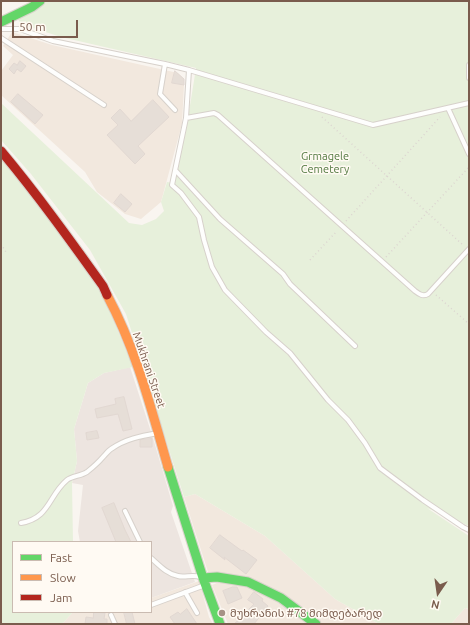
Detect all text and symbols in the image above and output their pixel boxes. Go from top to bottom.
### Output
scale bar [14,12,80,38]
text: 50 m [19,20,46,33]
park label: Grmagele Cemetery [301,149,349,175]
street label: Mukhrani Street [130,330,168,410]
legend [12,541,152,613]
text: Fast [50,551,72,564]
text: Slow [50,571,76,584]
north arrow [418,573,458,613]
text: Jam [50,591,72,604]
text: N [430,598,441,611]
place label: მუხრანის #78 მიმდებარედ [230,606,382,620]
marker: მუხრანის #78 მიმდებარედ [217,608,227,618]

